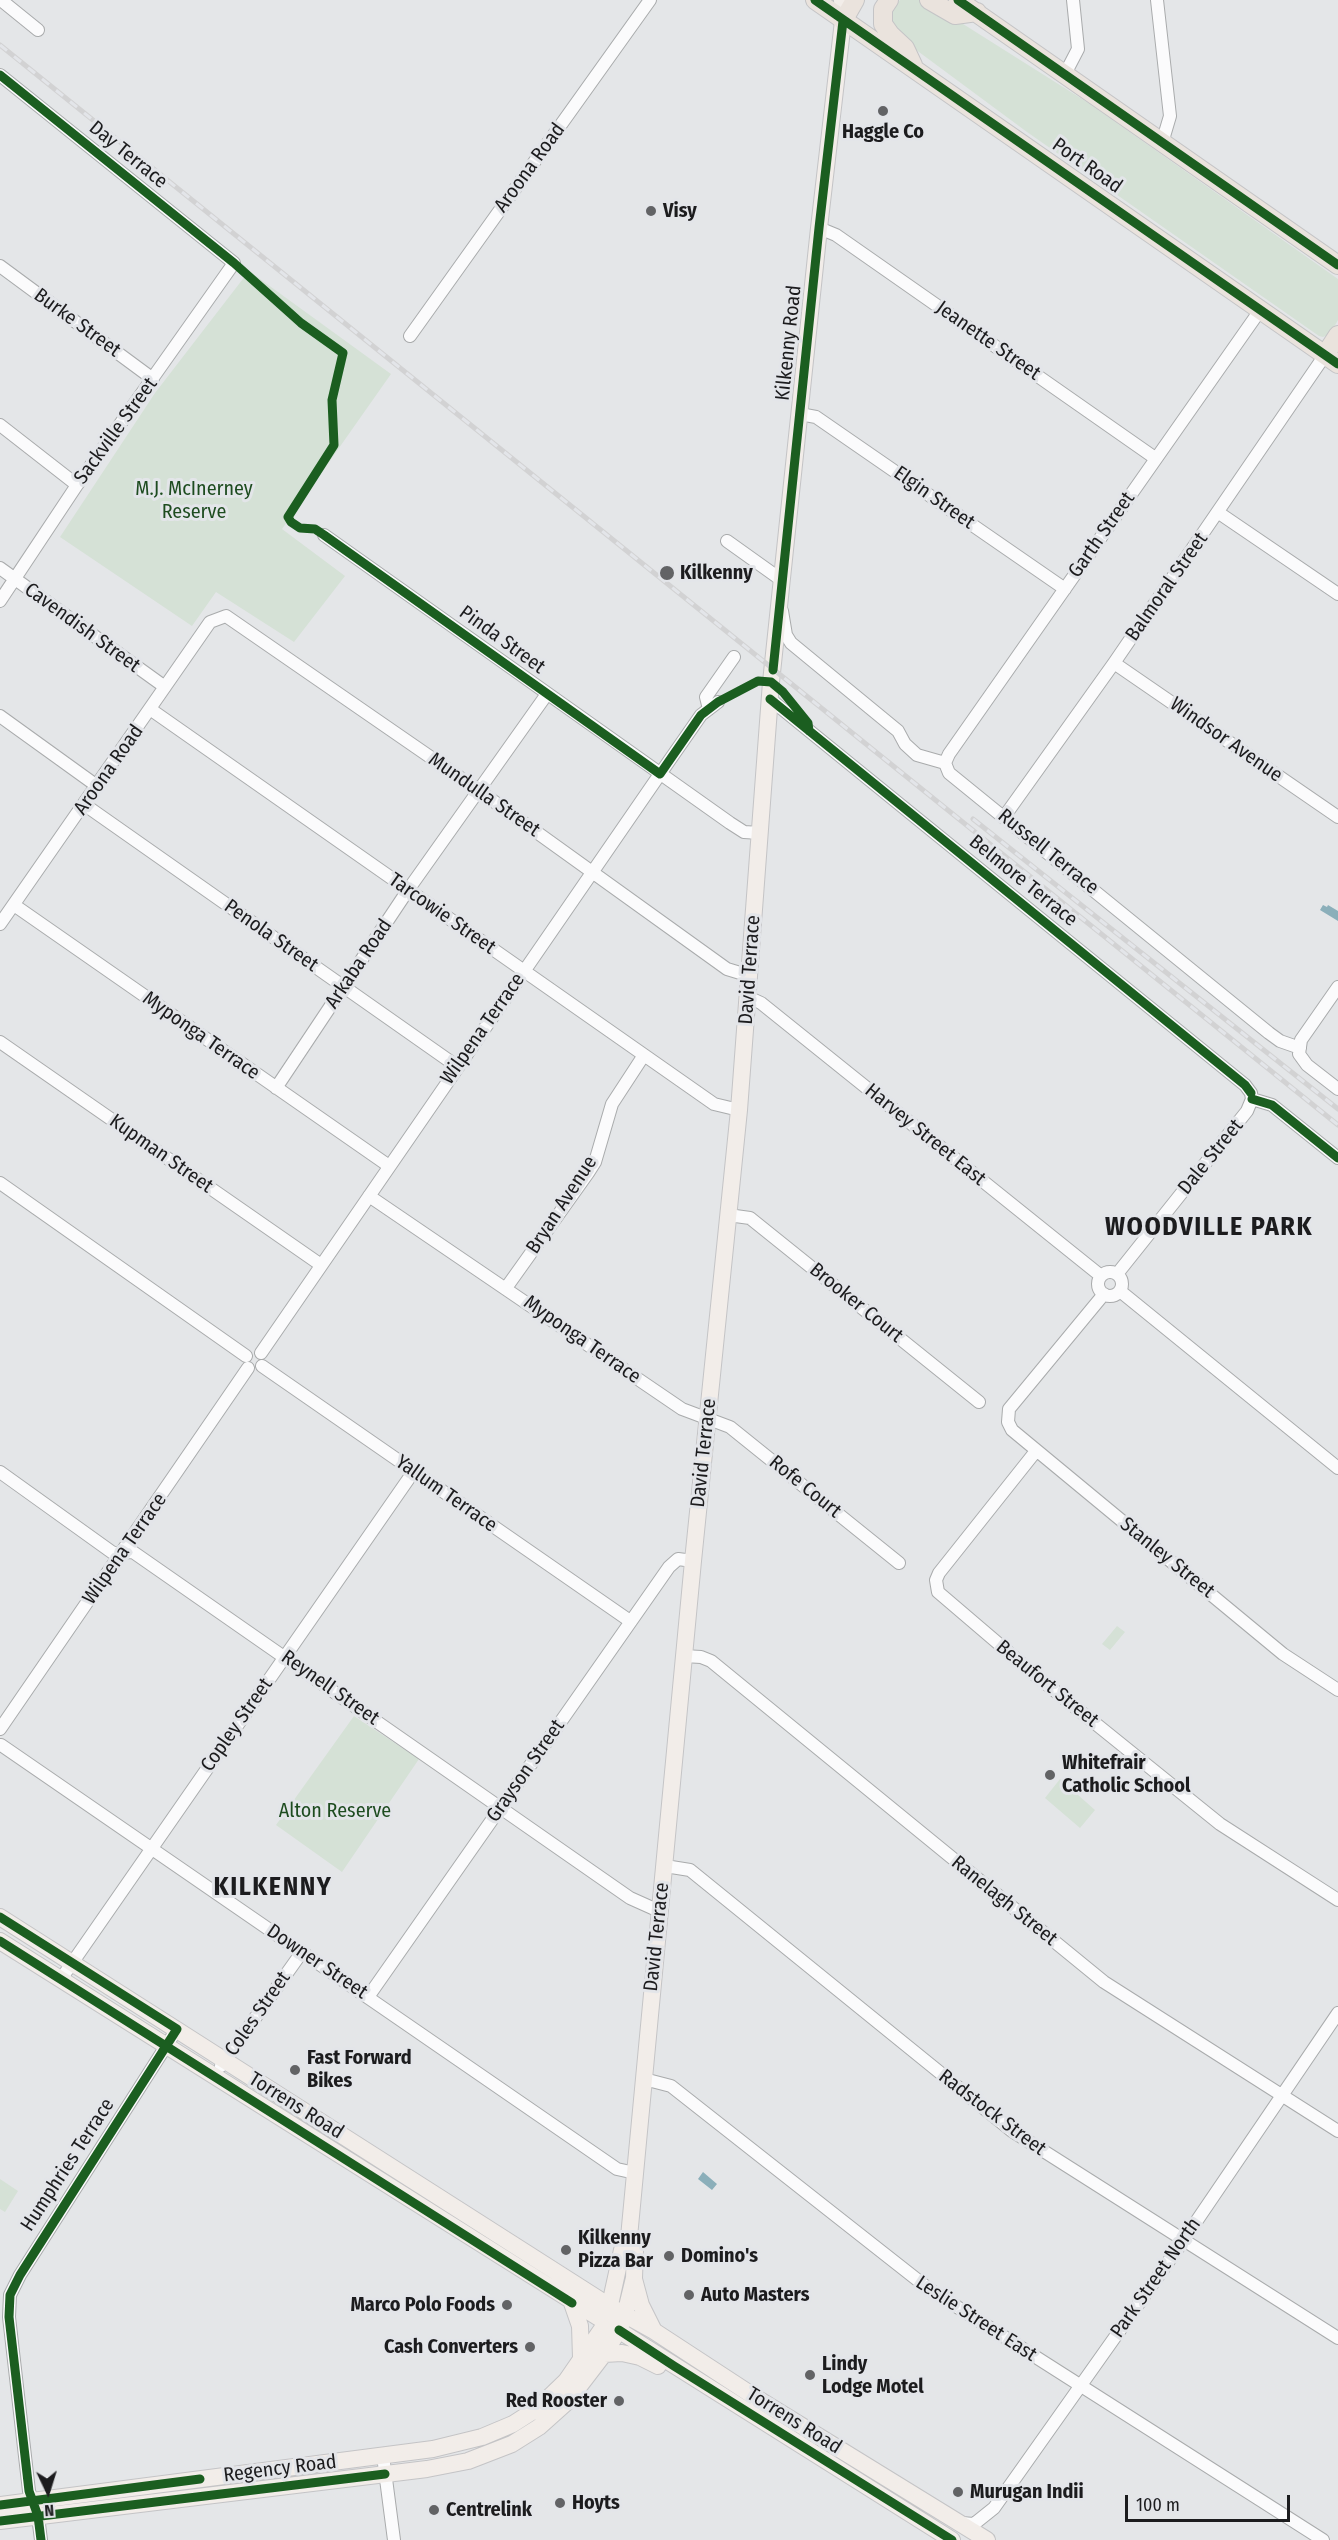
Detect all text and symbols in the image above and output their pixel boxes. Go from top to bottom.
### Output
marker: Haggle Co [876,104,890,118]
street label: Day Terrace [84,116,172,194]
street label: Aroona Road [490,119,570,217]
place label: Haggle Co [842,120,924,144]
street label: Port Road [1047,133,1127,199]
place label: Visy [663,199,697,223]
marker: Visy [644,204,658,218]
street label: Burke Street [29,284,125,362]
street label: Kilkenny Road [771,284,807,402]
street label: Jeanette Street [931,296,1045,386]
street label: Sackville Street [69,373,163,489]
street label: Elgin Street [889,461,979,535]
park label: M.J. McInerney Reserve [135,477,253,524]
street label: Garth Street [1064,487,1140,583]
street label: Balmoral Street [1121,528,1213,646]
place label: Kilkenny [680,561,753,585]
marker: Kilkenny [658,564,676,582]
street label: Cavendish Street [19,578,145,678]
street label: Pinda Street [454,601,550,679]
street label: Windsor Avenue [1165,692,1287,788]
street label: Aroona Road [69,720,149,820]
street label: Mundulla Street [424,748,544,842]
street label: Russell Terrace [993,804,1103,900]
street label: Belmore Terrace [964,830,1082,932]
street label: Tarcowie Street [384,868,500,960]
street label: Penola Street [219,895,323,977]
street label: Arkaba Road [320,915,398,1013]
street label: David Terrace [734,915,766,1025]
street label: Wilpena Terrace [436,969,530,1089]
street label: Myponga Terrace [138,987,264,1085]
street label: Harvey Street East [860,1079,990,1191]
street label: Kupman Street [105,1109,217,1199]
street label: Dale Street [1173,1114,1249,1200]
street label: Bryan Avenue [522,1152,602,1258]
district label: WOODVILLE PARK [1105,1212,1313,1244]
street label: Brooker Court [804,1258,908,1348]
street label: Myponga Terrace [519,1291,645,1389]
street label: David Terrace [686,1397,722,1509]
street label: Yallum Terrace [391,1450,501,1538]
street label: Rofe Court [764,1451,846,1523]
street label: Wilpena Terrace [78,1489,172,1609]
street label: Stanley Street [1115,1513,1219,1603]
street label: Beaufort Street [991,1635,1103,1733]
street label: Reynell Street [276,1645,384,1731]
street label: Copley Street [196,1674,278,1776]
street label: Grayson Street [482,1715,570,1827]
place label: Whitefrair Catholic School [1062,1751,1190,1798]
marker: Whitefrair Catholic School [1043,1768,1057,1782]
park label: Alton Reserve [279,1799,391,1823]
street label: Ranelagh Street [946,1851,1062,1951]
district label: KILKENNY [214,1872,332,1904]
street label: David Terrace [639,1881,675,1993]
street label: Downer Street [262,1919,372,2005]
street label: Coles Street [220,1967,296,2061]
place label: Fast Forward Bikes [307,2046,412,2093]
marker: Fast Forward Bikes [288,2063,302,2077]
street label: Radstock Street [934,2065,1050,2161]
street label: Torrens Road [244,2067,348,2145]
street label: Humphries Terrace [16,2094,120,2236]
street label: Park Street North [1106,2213,1206,2343]
place label: Kilkenny Pizza Bar [578,2226,653,2273]
marker: Kilkenny Pizza Bar [559,2243,573,2257]
place label: Domino's [681,2244,758,2268]
marker: Domino's [662,2249,676,2263]
street label: Leslie Street East [911,2271,1041,2367]
place label: Auto Masters [701,2283,809,2307]
marker: Auto Masters [682,2288,696,2302]
place label: Marco Polo Foods [350,2293,495,2317]
marker: Marco Polo Foods [500,2298,514,2312]
place label: Cash Converters [384,2335,518,2359]
marker: Cash Converters [523,2340,537,2354]
place label: Lindy Lodge Motel [822,2352,924,2399]
marker: Lindy Lodge Motel [803,2368,817,2382]
street label: Torrens Road [742,2382,846,2460]
place label: Red Rooster [506,2389,607,2413]
marker: Red Rooster [612,2394,626,2408]
street label: Regency Road [222,2450,338,2488]
north arrow [18,2462,78,2522]
place label: Murugan Indii [970,2480,1084,2504]
scale bar [1128,2483,1293,2521]
marker: Murugan Indii [951,2485,965,2499]
place label: Hoyts [572,2491,620,2515]
text: 100 m [1136,2494,1180,2516]
marker: Hoyts [553,2496,567,2510]
place label: Centrelink [446,2498,532,2522]
text: N [44,2501,55,2520]
marker: Centrelink [427,2503,441,2517]

